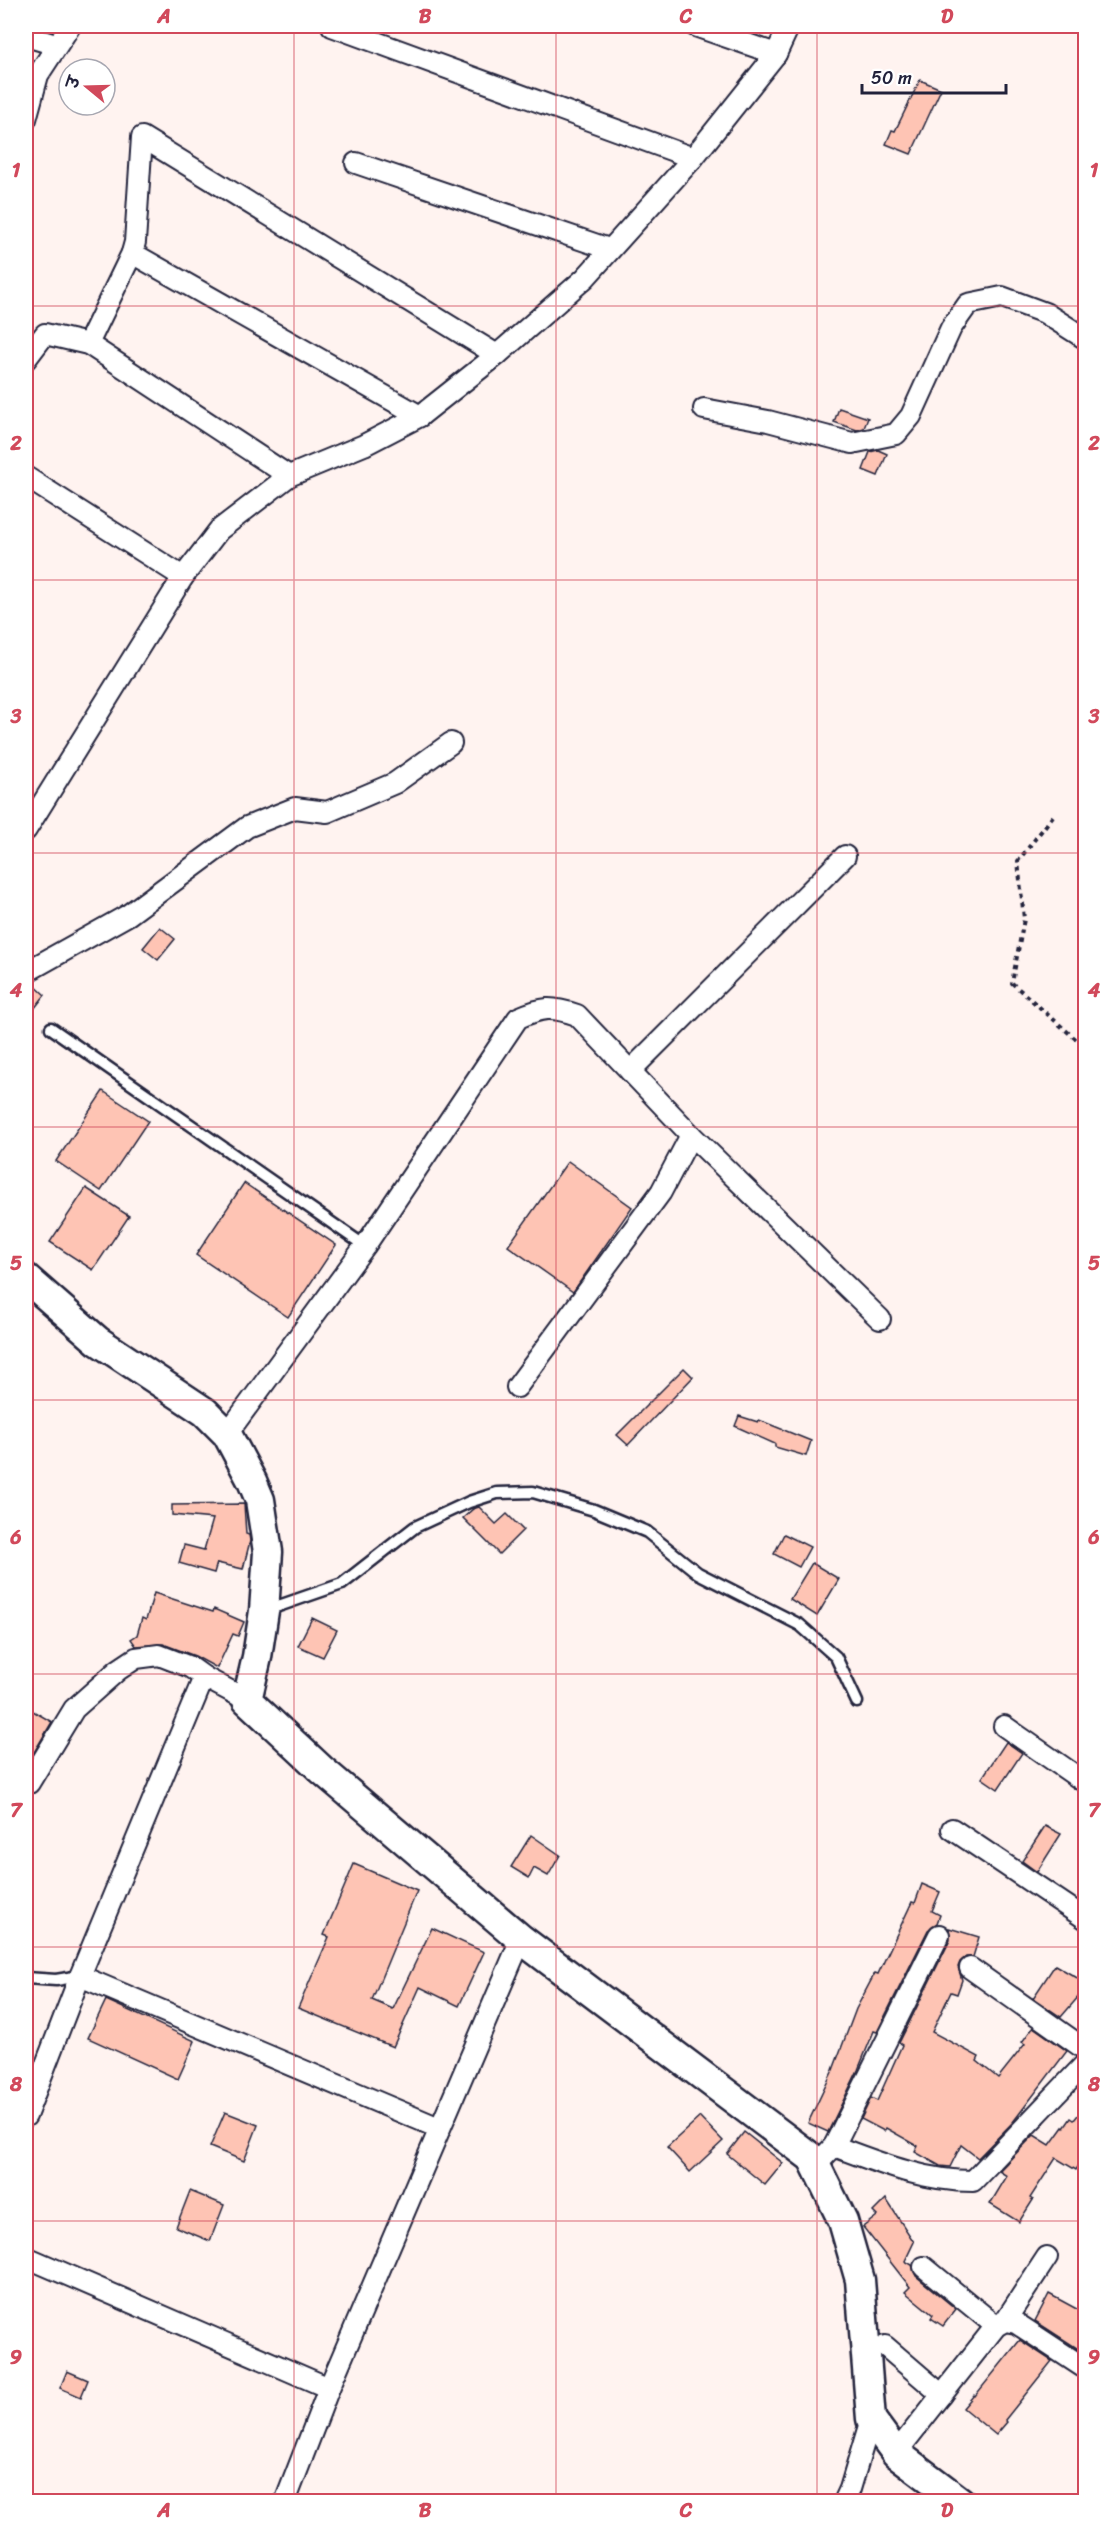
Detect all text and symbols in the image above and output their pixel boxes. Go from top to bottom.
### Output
text: A [156,0,171,34]
text: B [419,0,432,34]
text: C [679,0,693,34]
text: D [941,0,954,34]
north arrow [57,57,117,117]
scale bar [862,57,1006,95]
text: 50 m [871,62,912,94]
text: उ [57,71,89,94]
text: 1 [12,153,21,188]
text: 1 [1090,153,1099,188]
text: 2 [9,426,22,461]
text: 2 [1087,426,1100,461]
text: 3 [10,699,22,734]
text: 3 [1088,699,1100,734]
text: 4 [9,973,23,1008]
text: 4 [1087,973,1101,1008]
text: 5 [10,1246,22,1281]
text: 5 [1088,1246,1100,1281]
text: 6 [9,1520,22,1555]
text: 6 [1087,1520,1100,1555]
text: 7 [10,1793,23,1828]
text: 7 [1088,1793,1101,1828]
text: 8 [9,2067,23,2102]
text: 8 [1087,2067,1101,2102]
text: 9 [10,2340,22,2375]
text: 9 [1088,2340,1100,2375]
text: A [156,2493,171,2527]
text: B [419,2493,432,2527]
text: C [679,2493,693,2527]
text: D [941,2493,954,2527]

